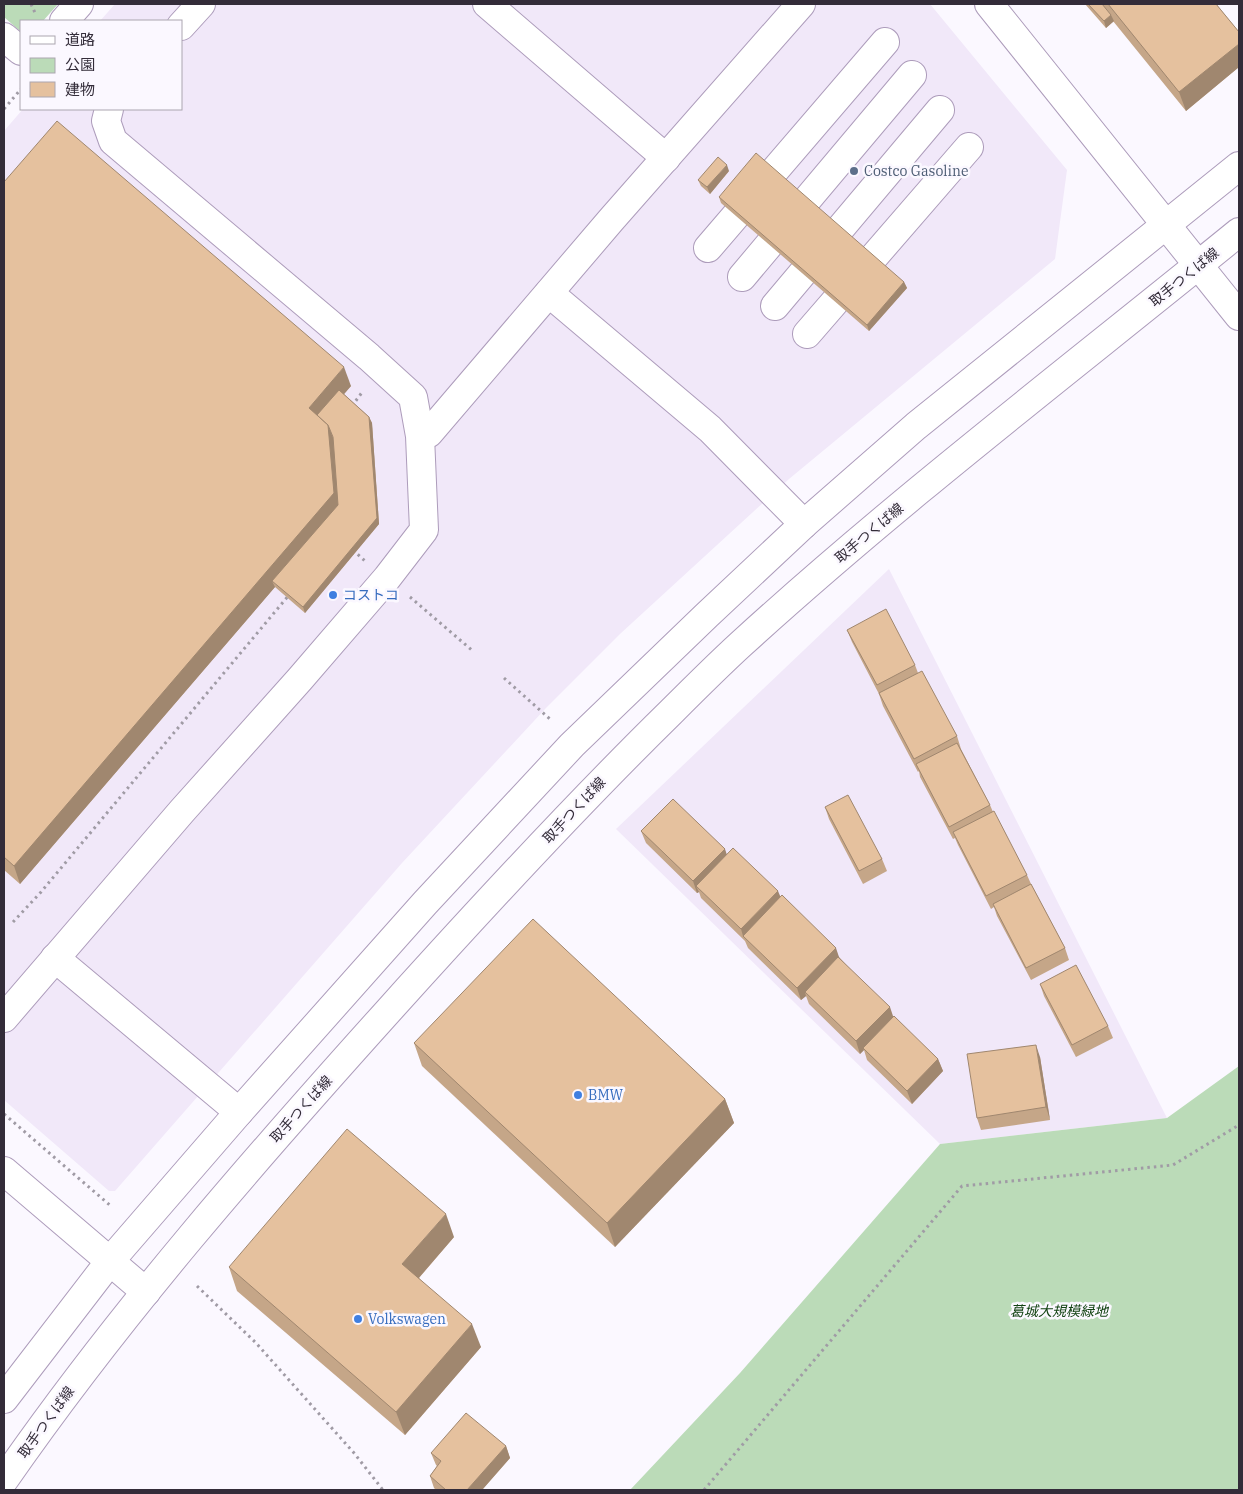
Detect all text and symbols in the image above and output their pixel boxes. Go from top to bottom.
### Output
legend [20,20,182,110]
text: 道路 [65,30,95,49]
text: 公園 [65,55,95,74]
text: 建物 [65,80,95,99]
place label: Costco Gasoline [864,162,968,180]
marker: Costco Gasoline [848,165,860,177]
street label: 取手つくば線 [1146,244,1222,310]
street label: 取手つくば線 [831,499,907,567]
place label: コストコ [343,586,399,604]
marker: コストコ [327,589,339,601]
street label: 取手つくば線 [539,773,609,847]
street label: 取手つくば線 [266,1072,336,1146]
place label: BMW [588,1086,624,1104]
marker: BMW [572,1089,584,1101]
park label: 葛城大規模緑地 [1010,1302,1110,1320]
place label: Volkswagen [368,1310,446,1328]
marker: Volkswagen [352,1313,364,1325]
street label: 取手つくば線 [14,1383,78,1461]

